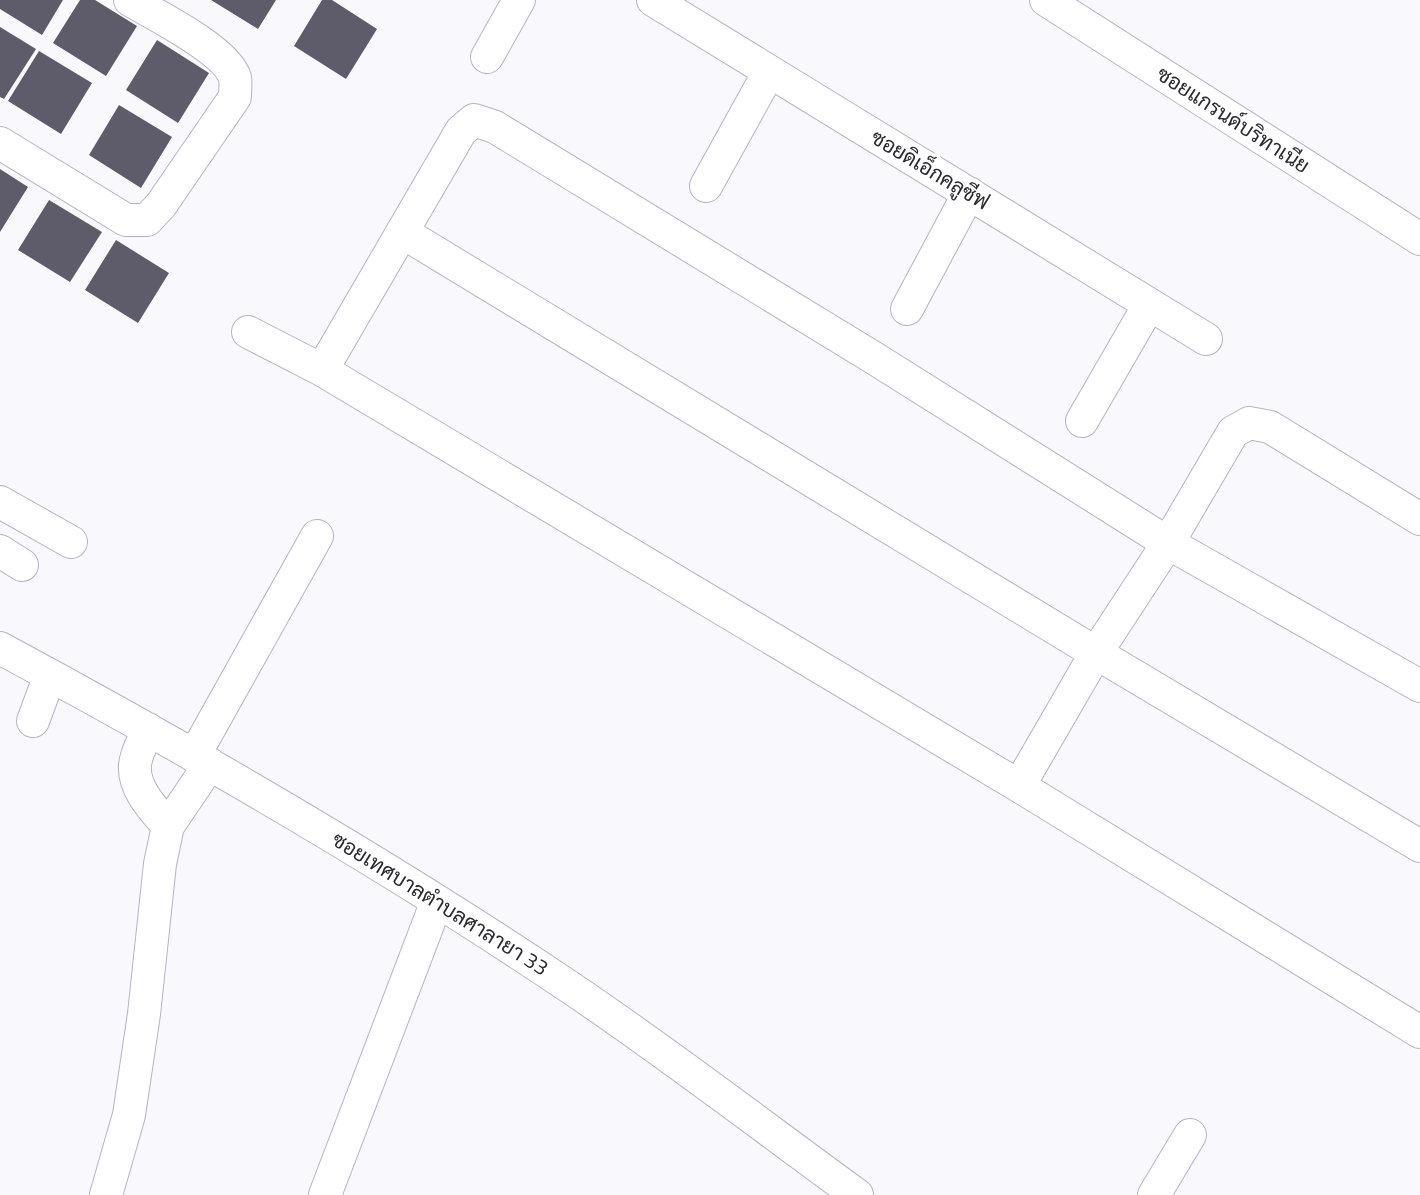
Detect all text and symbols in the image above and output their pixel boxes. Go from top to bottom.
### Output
street label: ซอยแกรนด์บริทาเนีย [1151,58,1317,181]
street label: ซอยดิเอ็กคลูซีฟ [865,121,996,217]
street label: ซอยเทศบาลตำบลศาลายา 33 [326,823,555,983]

